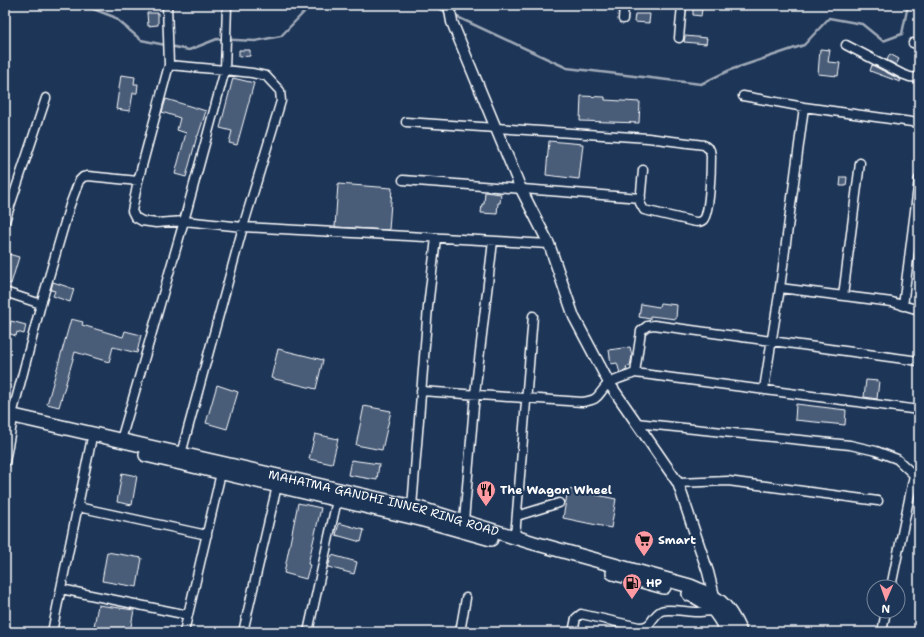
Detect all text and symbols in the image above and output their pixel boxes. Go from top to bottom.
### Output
street label: MAHATMA GANDHI INNER RING ROAD [267,466,501,540]
restaurant icon: The Wagon Wheel [475,479,497,507]
place label: The Wagon Wheel [500,482,612,498]
supermarket icon: Smart [633,529,655,557]
place label: Smart [658,532,696,548]
fuel station icon: HP [621,572,643,600]
place label: HP [646,575,663,591]
north arrow [866,579,906,619]
text: N [881,601,890,616]

